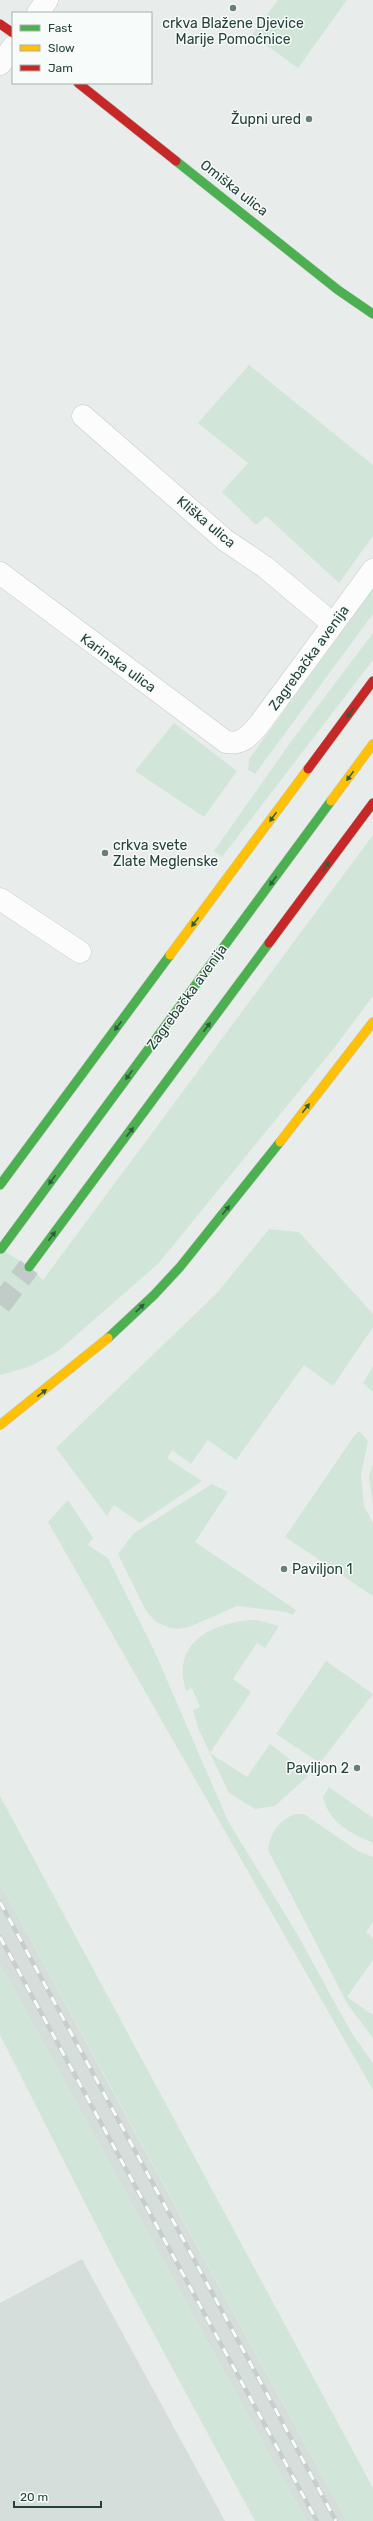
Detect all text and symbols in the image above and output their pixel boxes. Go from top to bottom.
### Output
marker: crkva Blažene Djevice Marije Pomoćnice [228,3,238,13]
legend [12,12,152,84]
place label: crkva Blažene Djevice Marije Pomoćnice [162,15,304,48]
text: Fast [48,21,72,35]
text: Slow [48,41,75,55]
text: Jam [48,61,73,75]
place label: Župni ured [231,110,301,128]
marker: Župni ured [304,114,314,124]
street label: Omiška ulica [197,156,271,220]
street label: Kliška ulica [173,493,239,551]
street label: Zagrebačka avenija [265,602,353,714]
street label: Karinska ulica [77,630,159,696]
one-way arrow [346,707,354,718]
one-way arrow [346,771,354,781]
one-way arrow [268,812,277,823]
place label: crkva svete Zlate Meglenske [113,837,218,870]
marker: crkva svete Zlate Meglenske [100,848,110,858]
one-way arrow [322,861,330,872]
one-way arrow [269,875,277,886]
one-way arrow [191,916,199,927]
street label: Zagrebačka avenija [143,941,231,1053]
one-way arrow [114,1021,122,1031]
one-way arrow [203,1022,211,1032]
one-way arrow [125,1070,134,1081]
one-way arrow [302,1103,310,1114]
one-way arrow [125,1126,134,1137]
one-way arrow [48,1175,56,1186]
one-way arrow [221,1205,230,1216]
one-way arrow [48,1231,56,1241]
one-way arrow [135,1303,145,1313]
one-way arrow [37,1389,47,1397]
place label: Paviljon 1 [292,1561,352,1578]
marker: Paviljon 1 [279,1564,289,1574]
place label: Paviljon 2 [286,1760,349,1777]
marker: Paviljon 2 [352,1763,362,1773]
scale bar [14,2483,101,2509]
text: 20 m [20,2490,48,2504]

